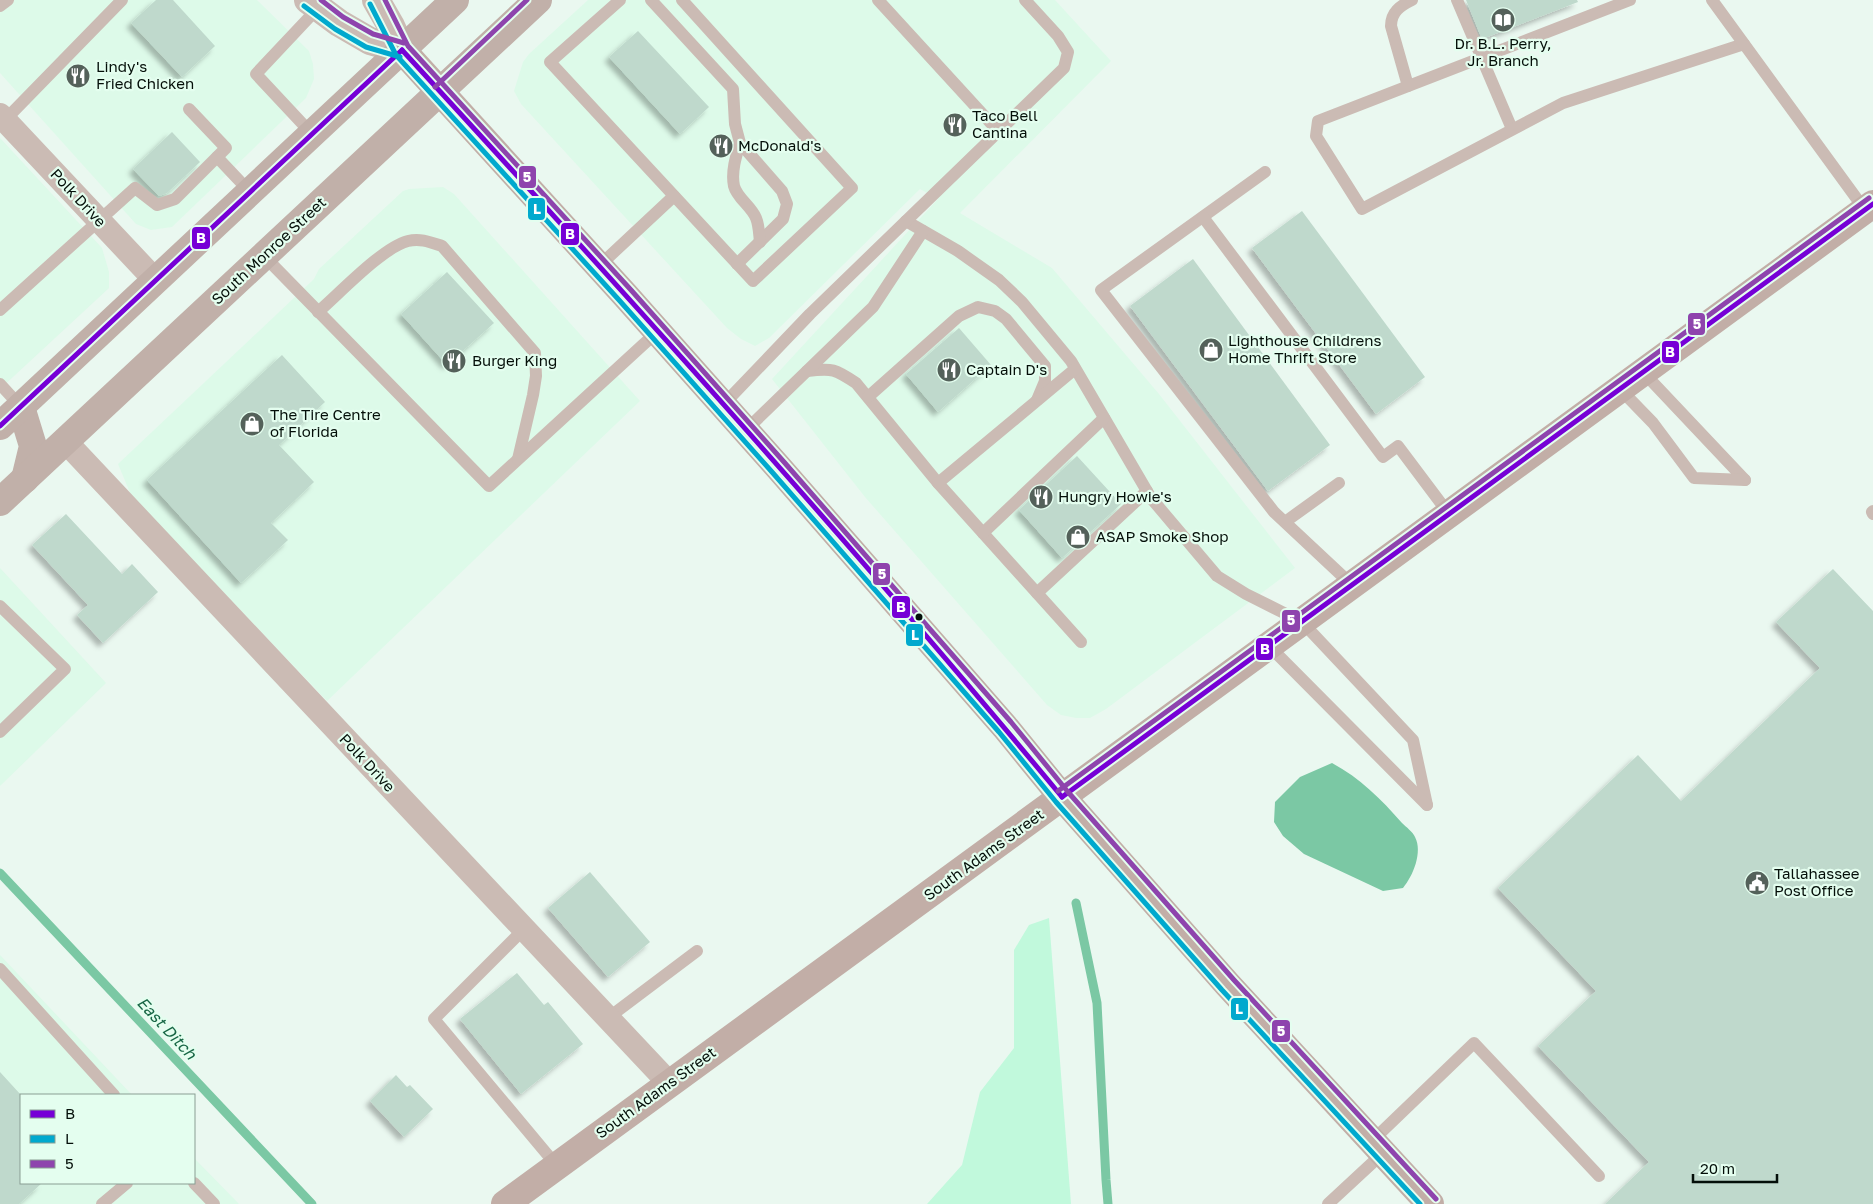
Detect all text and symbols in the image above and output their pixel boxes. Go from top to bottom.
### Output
library icon: Dr. B.L. Perry, Jr. Branch [1490,7,1516,33]
place label: Dr. B.L. Perry, Jr. Branch [1455,34,1551,69]
place label: Lindy's Fried Chicken [96,57,194,92]
restaurant icon: Lindy's Fried Chicken [65,63,91,89]
place label: Taco Bell Cantina [972,106,1038,141]
restaurant icon: Taco Bell Cantina [942,112,968,138]
restaurant icon: McDonald's [708,133,734,159]
place label: McDonald's [738,136,821,154]
street label: Polk Drive [47,165,110,230]
line badge: 5 [518,165,537,189]
text: 5 [523,168,532,185]
street label: South Monroe Street [208,193,329,308]
line badge: L [527,197,546,221]
text: L [533,200,541,217]
line badge: B [560,222,580,246]
text: B [565,225,575,242]
line badge: B [191,226,211,250]
text: B [196,229,206,246]
line badge: 5 [1687,312,1706,336]
text: 5 [1693,315,1702,332]
place label: Lighthouse Childrens Home Thrift Store [1228,331,1382,366]
shop icon: Lighthouse Childrens Home Thrift Store [1198,337,1224,363]
line badge: B [1661,340,1680,364]
text: B [1665,343,1675,360]
restaurant icon: Burger King [441,348,467,374]
place label: Burger King [472,351,557,369]
restaurant icon: Captain D's [936,357,962,383]
place label: Captain D's [966,360,1047,378]
place label: The Tire Centre of Florida [270,405,381,440]
shop icon: The Tire Centre of Florida [239,411,265,437]
restaurant icon: Hungry Howie's [1028,484,1054,510]
place label: Hungry Howie's [1058,487,1172,505]
shop icon: ASAP Smoke Shop [1065,524,1091,550]
place label: ASAP Smoke Shop [1096,527,1229,545]
line badge: 5 [872,562,891,586]
text: 5 [878,565,887,582]
line badge: B [891,595,911,619]
text: B [896,598,906,615]
line badge: 5 [1281,609,1301,633]
text: 5 [1287,611,1296,628]
unlabelled marker [914,612,924,622]
line badge: L [905,623,924,647]
text: L [911,626,919,643]
line badge: B [1255,637,1274,661]
text: B [1260,640,1270,657]
street label: Polk Drive [336,730,399,795]
street label: South Adams Street [920,805,1047,904]
place label: Tallahassee Post Office [1774,864,1860,899]
public building icon: Tallahassee Post Office [1744,870,1770,896]
water label: East Ditch [133,993,202,1064]
line badge: L [1230,997,1249,1021]
text: L [1235,1000,1243,1017]
line badge: 5 [1271,1019,1291,1043]
text: 5 [1277,1022,1286,1039]
street label: South Adams Street [592,1043,719,1142]
legend [20,1094,195,1184]
text: B [65,1104,75,1122]
text: L [65,1129,74,1147]
scale bar [1693,1152,1777,1184]
text: 5 [65,1154,74,1172]
text: 20 m [1700,1159,1735,1177]

